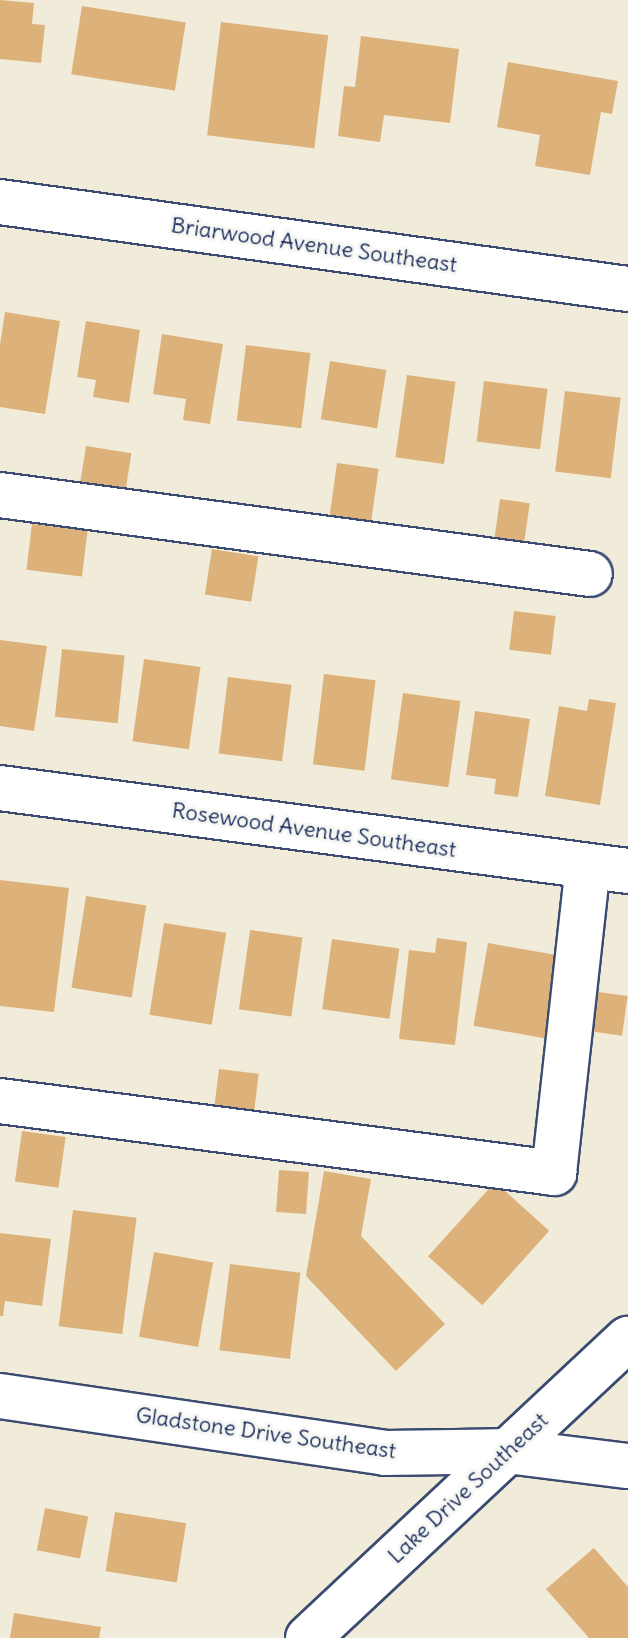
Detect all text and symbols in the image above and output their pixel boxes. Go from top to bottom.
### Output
street label: Briarwood Avenue Southeast [169,212,459,278]
street label: Rosewood Avenue Southeast [170,797,458,863]
street label: Gladstone Drive Southeast [134,1402,398,1464]
street label: Lake Drive Southeast [383,1407,553,1569]

